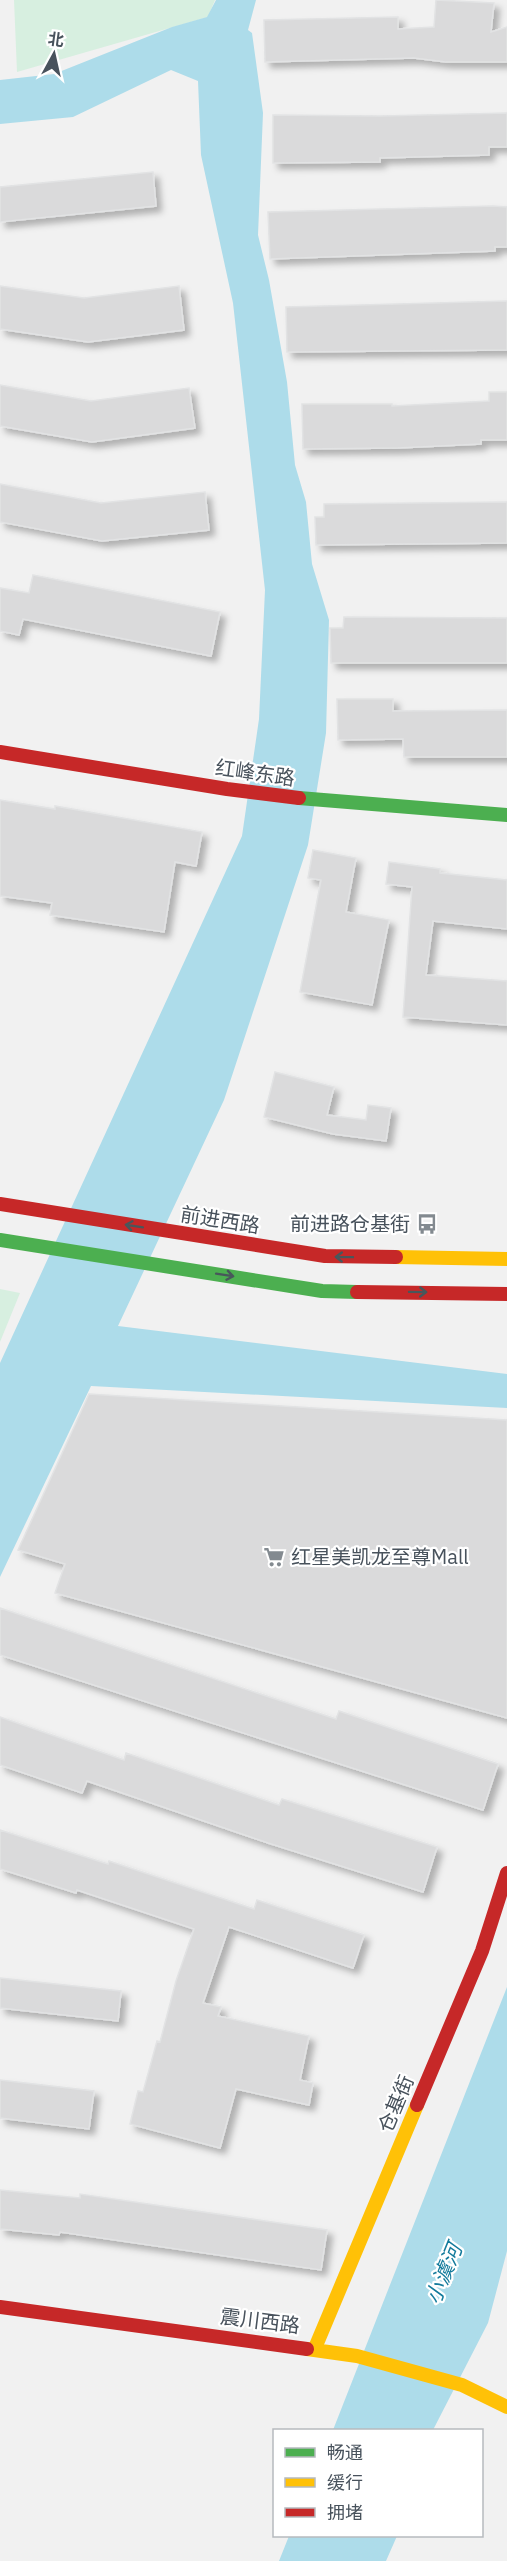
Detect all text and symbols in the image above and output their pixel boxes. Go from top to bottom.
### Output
north arrow [24,24,84,84]
text: 北 [47,28,65,50]
street label: 红峰东路 [214,754,297,791]
street label: 前进西路 [178,1200,262,1239]
place label: 前进路仓基街 [290,1210,410,1237]
bus stop icon: 前进路仓基街 [415,1212,439,1236]
one-way arrow [124,1220,144,1231]
one-way arrow [334,1251,354,1262]
one-way arrow [214,1270,234,1281]
one-way arrow [408,1287,428,1298]
place label: 红星美凯龙至尊Mall [291,1543,469,1570]
supermarket icon: 红星美凯龙至尊Mall [262,1545,286,1569]
street label: 仓基街 [371,2071,420,2137]
water label: 小澞河 [418,2235,469,2308]
street label: 震川西路 [219,2302,301,2339]
legend [273,2429,483,2537]
text: 畅通 [327,2441,363,2464]
text: 缓行 [327,2471,363,2494]
text: 拥堵 [327,2501,363,2524]

